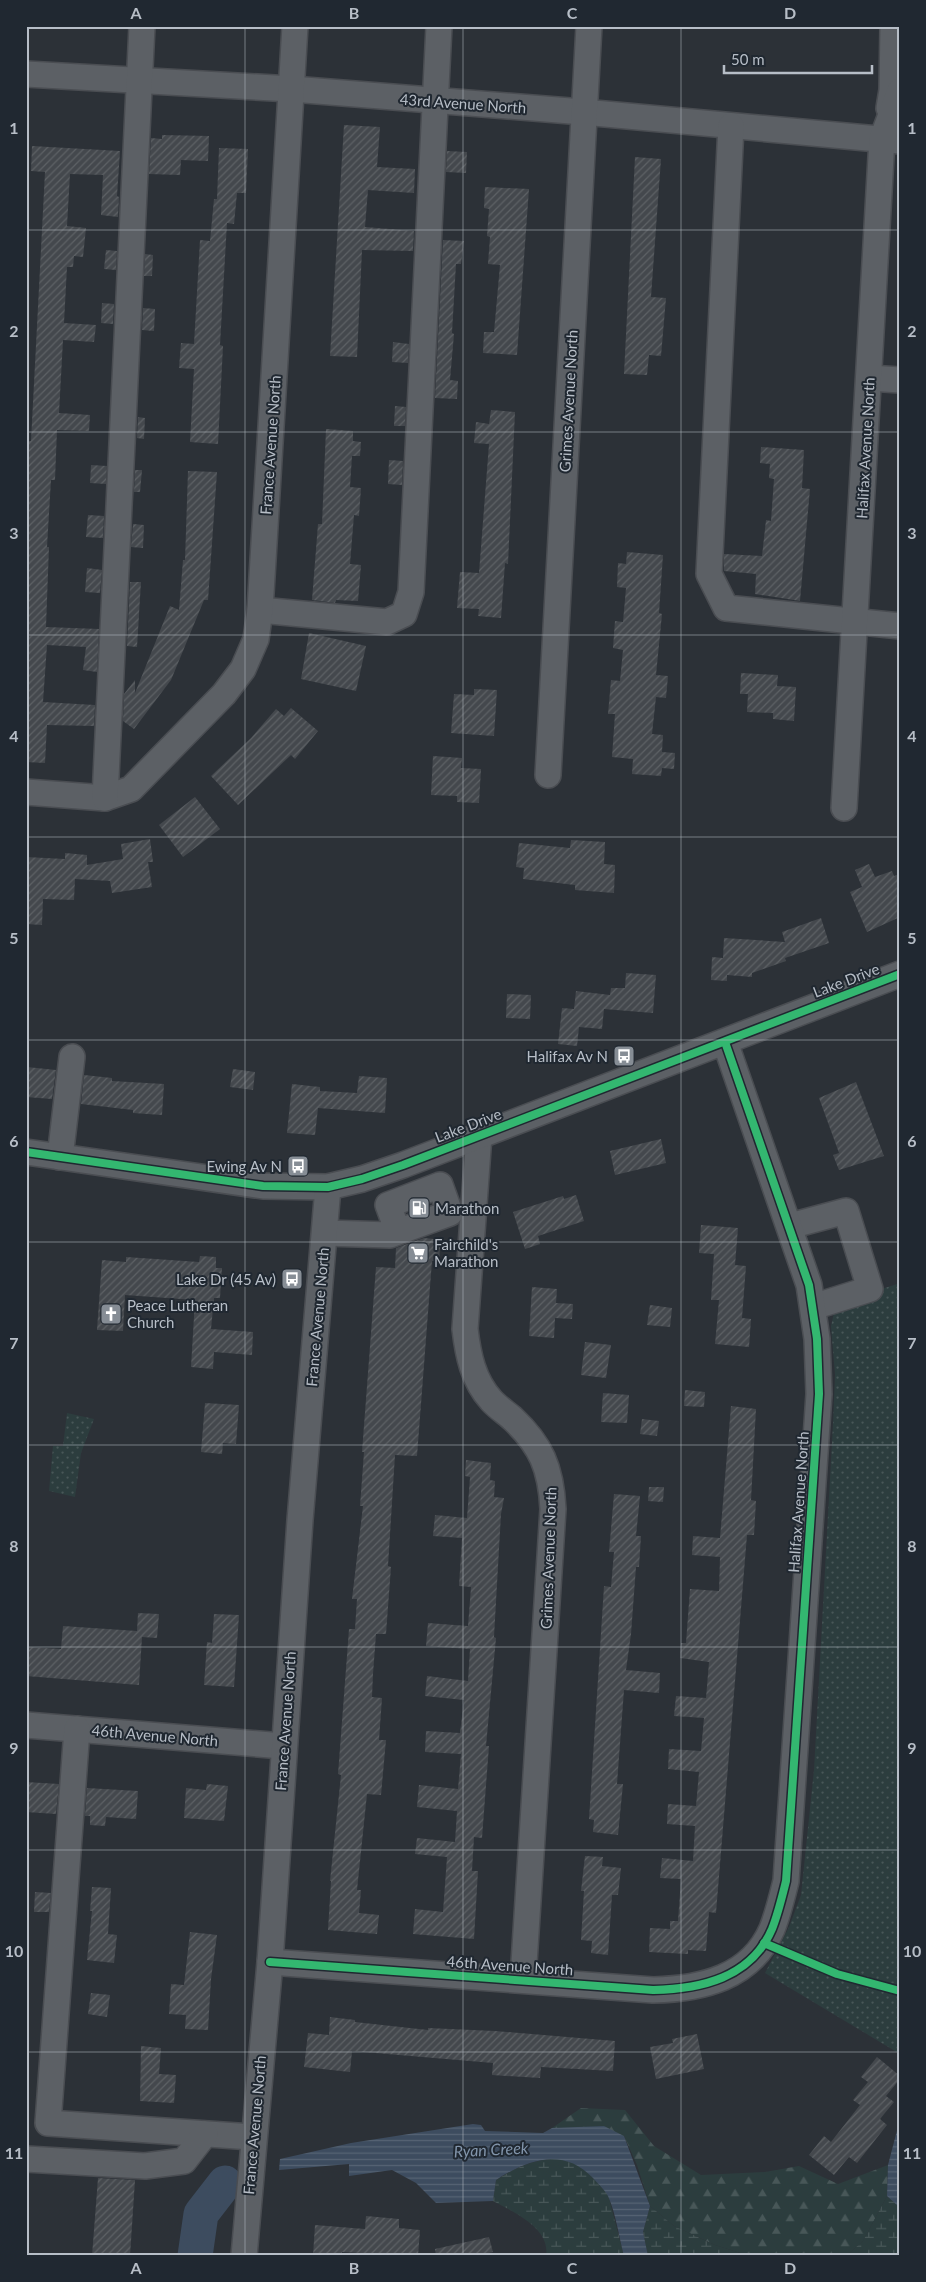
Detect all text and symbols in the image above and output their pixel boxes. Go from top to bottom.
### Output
text: A [129,3,142,22]
text: B [349,3,359,22]
text: C [567,3,578,22]
text: D [784,3,796,22]
scale bar [724,42,871,74]
text: 50 m [731,50,765,68]
street label: 43rd Avenue North [399,90,527,116]
text: 1 [9,118,19,137]
text: 1 [907,118,917,137]
text: 2 [9,321,19,340]
text: 2 [907,321,917,340]
street label: Grimes Avenue North [555,329,581,473]
street label: France Avenue North [256,375,284,515]
street label: Halifax Avenue North [852,377,878,519]
text: 3 [9,523,19,542]
text: 3 [907,523,917,542]
text: 4 [9,726,19,745]
text: 4 [907,726,917,745]
text: 5 [9,928,19,947]
text: 5 [907,928,917,947]
street label: Lake Drive [810,959,882,1001]
bus stop icon: Halifax Av N [612,1044,636,1068]
place label: Halifax Av N [526,1047,608,1065]
street label: Lake Drive [432,1104,504,1146]
text: 6 [9,1131,19,1150]
text: 6 [907,1131,917,1150]
bus stop icon: Ewing Av N [286,1154,310,1178]
place label: Ewing Av N [206,1157,282,1175]
fuel station icon: Marathon [407,1196,431,1220]
place label: Marathon [435,1199,499,1217]
place label: Fairchild's Marathon [434,1235,498,1270]
supermarket icon: Fairchild's Marathon [406,1241,430,1265]
street label: France Avenue North [302,1247,332,1387]
bus stop icon: Lake Dr (45 Av) [280,1267,304,1291]
place label: Lake Dr (45 Av) [176,1270,276,1288]
place label: Peace Lutheran Church [127,1296,228,1331]
church icon: Peace Lutheran Church [99,1302,123,1326]
text: 7 [9,1333,19,1352]
text: 7 [907,1333,917,1352]
street label: Halifax Avenue North [784,1431,812,1573]
street label: Grimes Avenue North [537,1487,559,1629]
text: 8 [9,1536,19,1555]
text: 8 [907,1536,917,1555]
street label: France Avenue North [271,1651,299,1791]
street label: 46th Avenue North [91,1721,219,1749]
text: 9 [9,1738,19,1757]
text: 9 [907,1738,917,1757]
text: 10 [5,1941,23,1960]
text: 10 [903,1941,921,1960]
street label: 46th Avenue North [446,1952,574,1978]
street label: France Avenue North [239,2055,269,2195]
water label: Ryan Creek [453,2138,529,2160]
text: 11 [5,2143,23,2162]
text: 11 [903,2143,921,2162]
text: A [129,2258,142,2277]
text: B [349,2258,359,2277]
text: C [567,2258,578,2277]
text: D [784,2258,796,2277]

